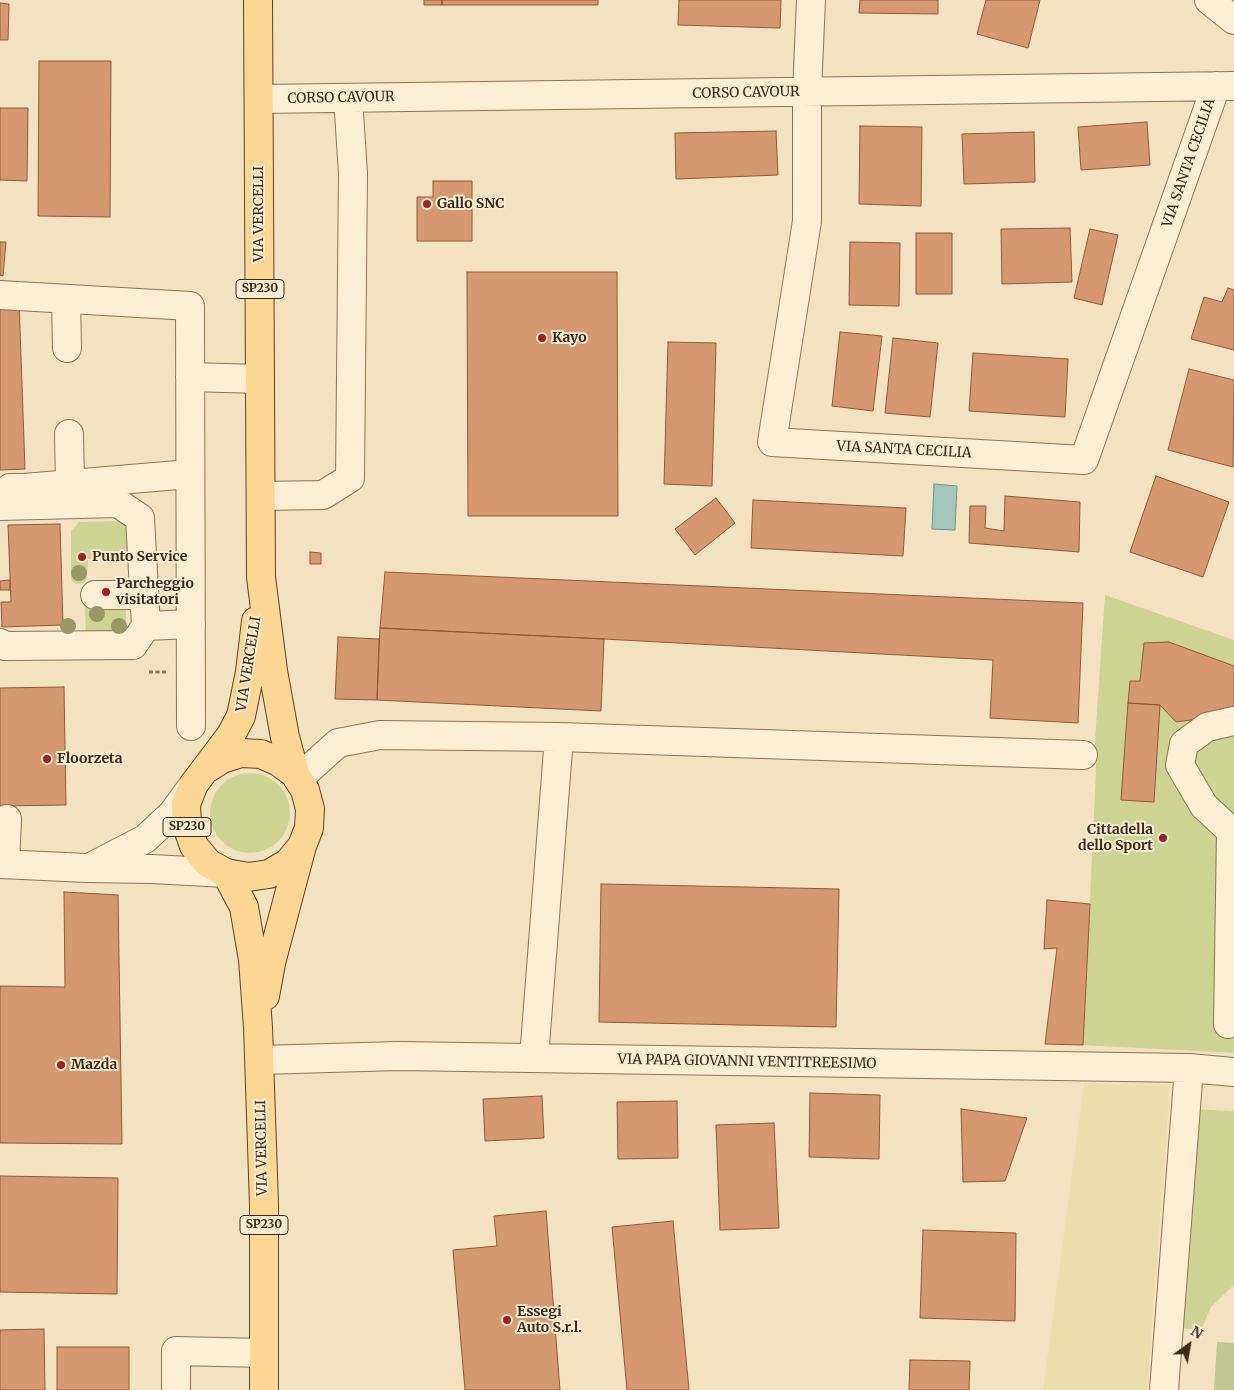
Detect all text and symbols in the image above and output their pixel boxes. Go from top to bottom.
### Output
street label: CORSO CAVOUR [692,84,800,102]
street label: CORSO CAVOUR [287,89,395,107]
street label: VIA SANTA CECILIA [1159,96,1219,230]
street label: VIA VERCELLI [251,166,267,262]
place label: Gallo SNC [437,196,505,212]
marker: Gallo SNC [421,198,433,210]
road number: SP230 [236,280,284,298]
place label: Kayo [552,330,587,346]
marker: Kayo [536,332,548,344]
street label: VIA SANTA CECILIA [836,438,972,462]
place label: Punto Service [92,549,187,565]
marker: Punto Service [76,551,88,563]
place label: Parcheggio visitatori [116,576,194,608]
marker: Parcheggio visitatori [100,586,112,598]
street label: VIA VERCELLI [233,615,265,713]
place label: Floorzeta [57,751,123,767]
marker: Floorzeta [41,753,53,765]
road number: SP230 [163,818,211,836]
place label: Cittadella dello Sport [1078,822,1153,854]
marker: Cittadella dello Sport [1157,832,1169,844]
street label: VIA PAPA GIOVANNI VENTITREESIMO [617,1051,877,1073]
place label: Mazda [71,1057,117,1073]
marker: Mazda [55,1059,67,1071]
street label: VIA VERCELLI [253,1100,271,1196]
road number: SP230 [240,1216,288,1234]
place label: Essegi Auto S.r.l. [517,1304,582,1336]
marker: Essegi Auto S.r.l. [501,1314,513,1326]
north arrow [1164,1320,1214,1370]
text: N [1187,1322,1206,1343]

